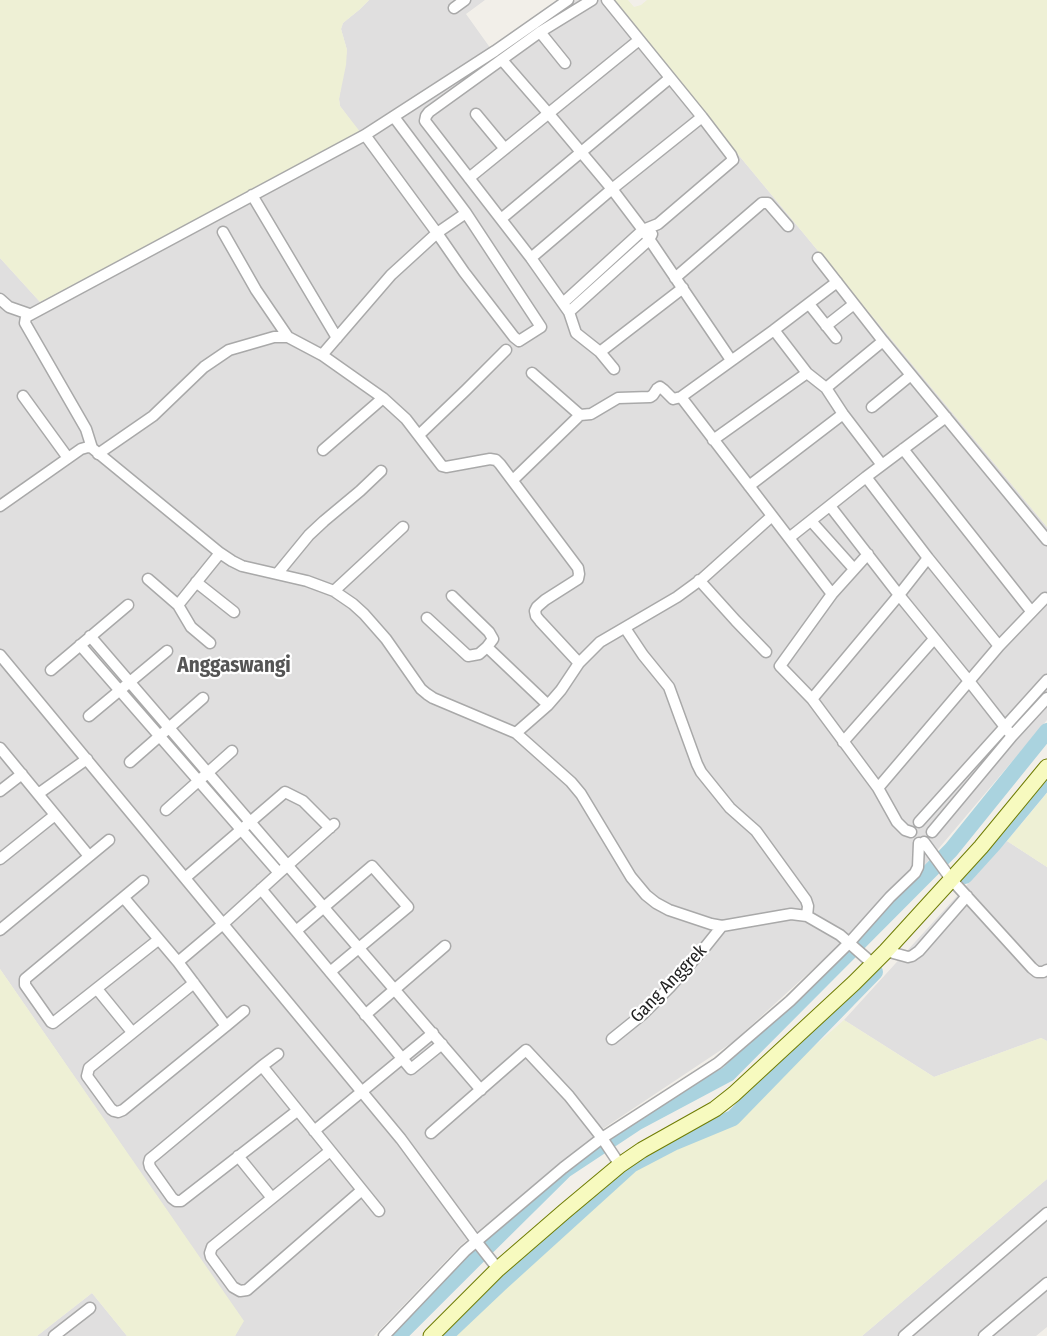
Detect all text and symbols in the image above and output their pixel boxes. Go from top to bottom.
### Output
district label: Anggaswangi [177,653,291,679]
street label: Gang Anggrek [626,940,712,1028]

